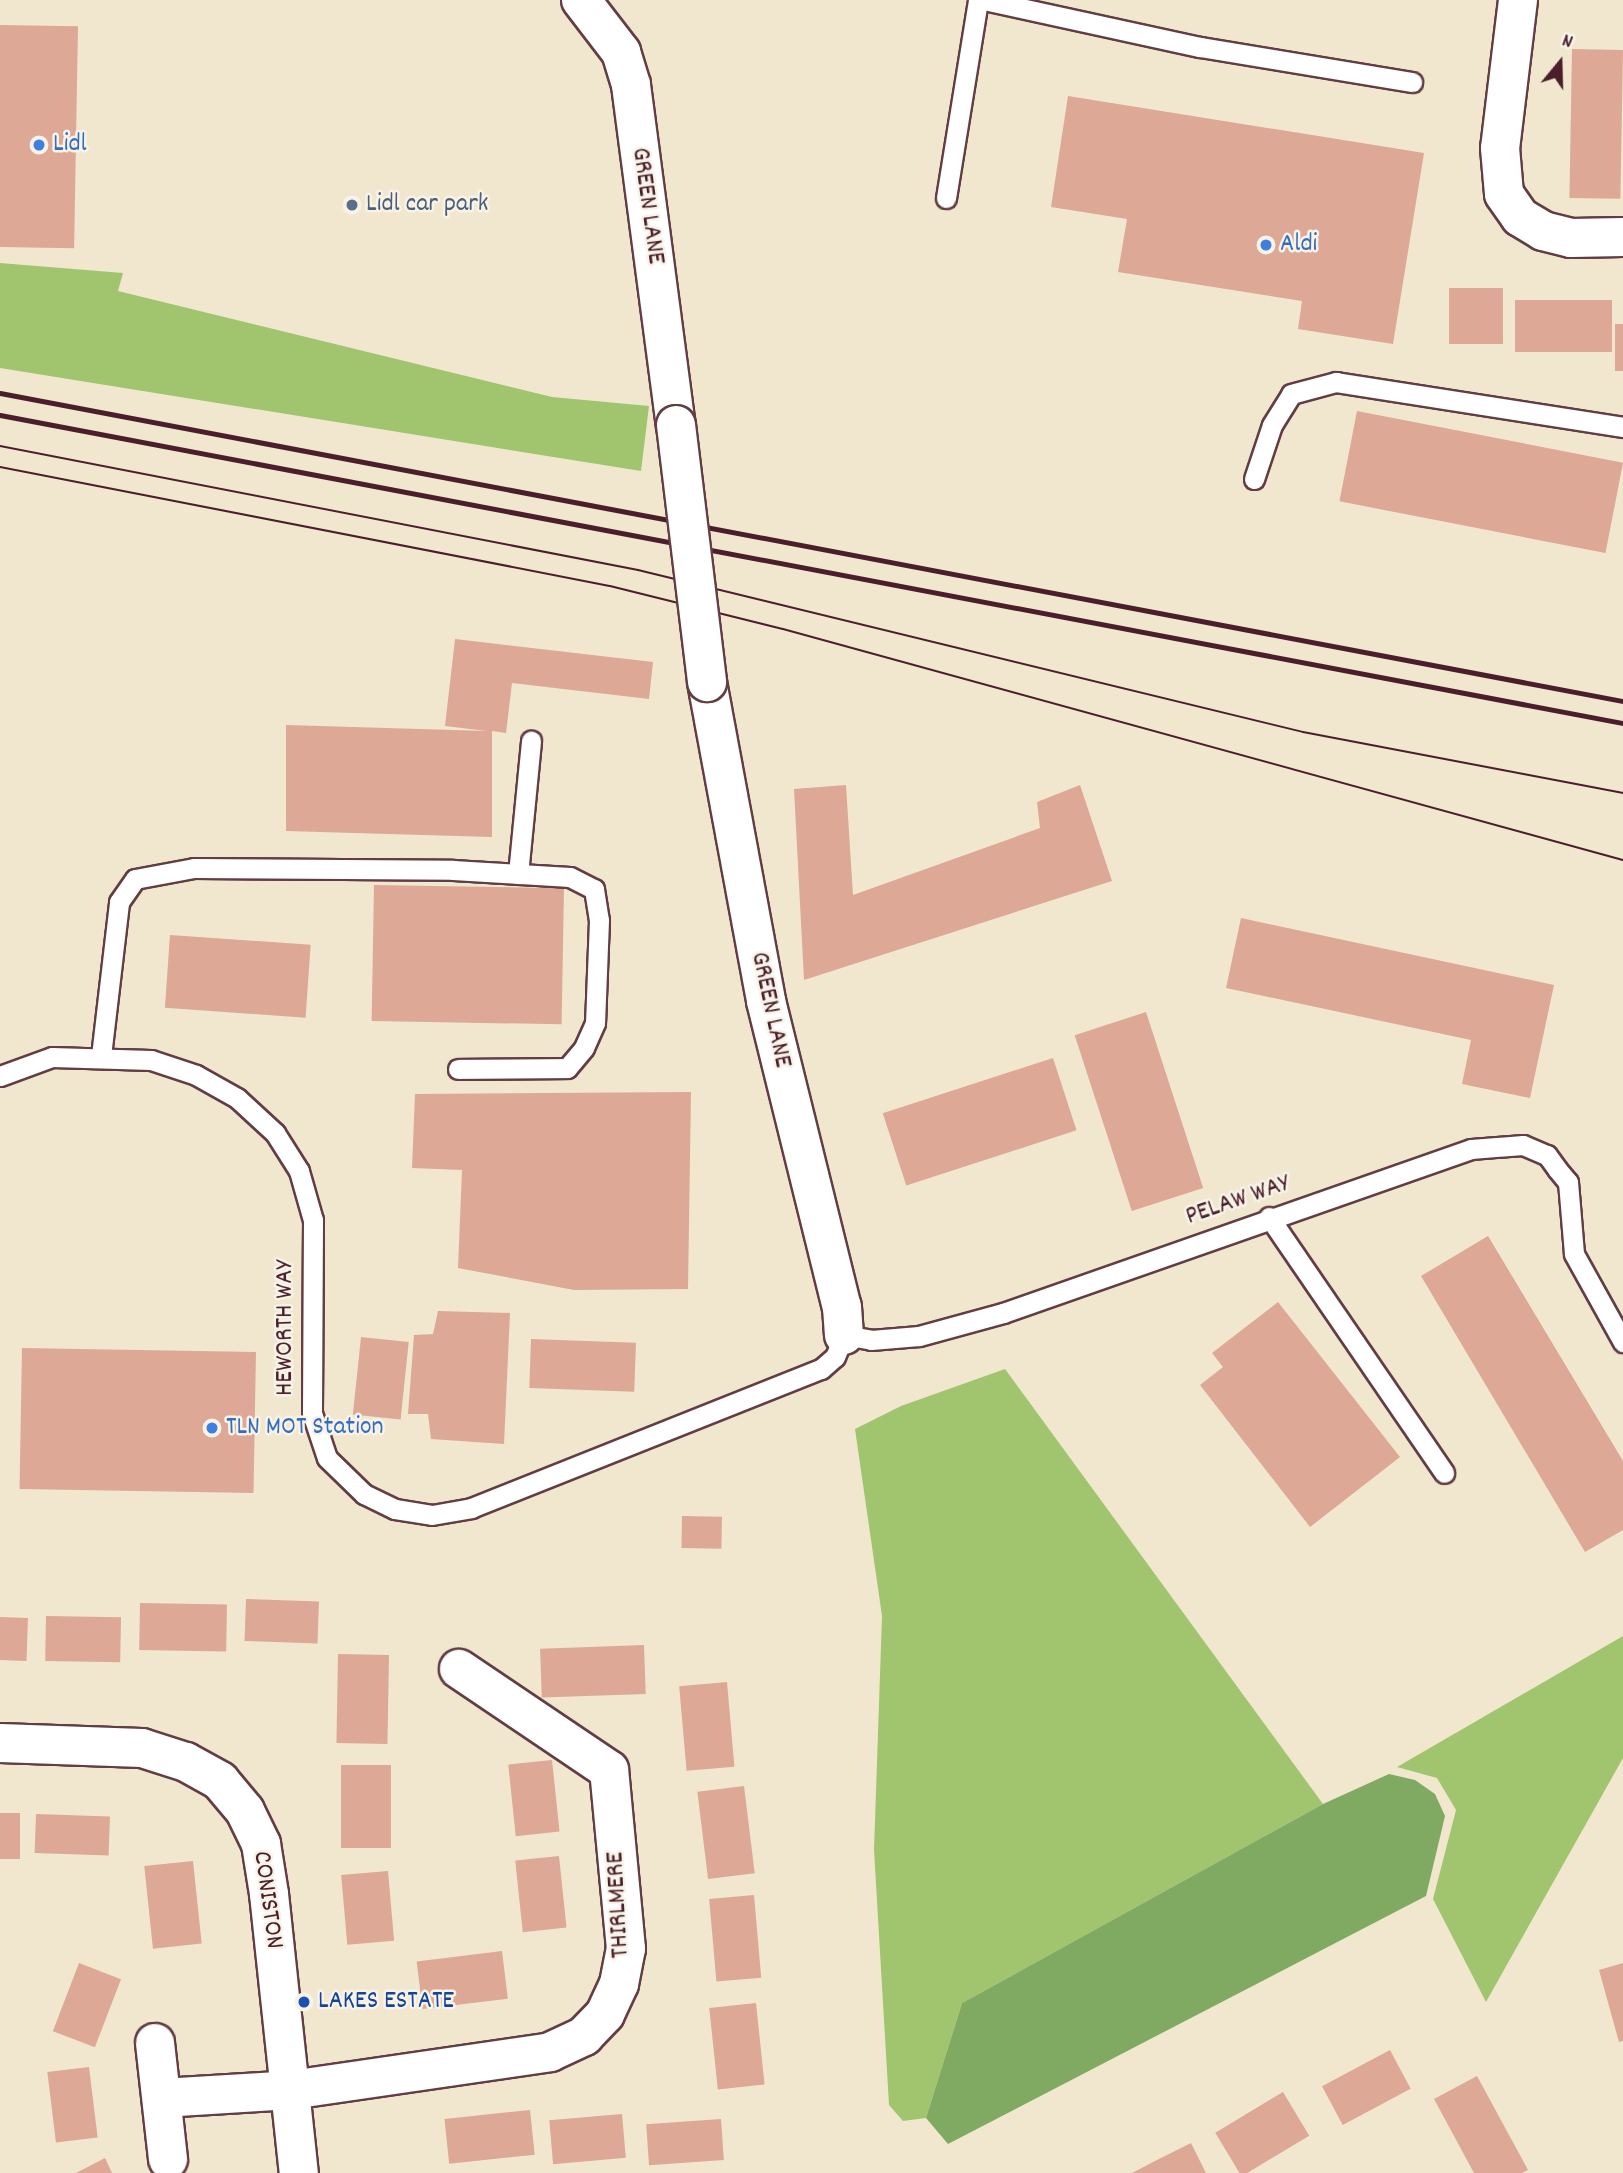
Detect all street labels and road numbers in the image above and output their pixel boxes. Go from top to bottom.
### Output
street label: GREEN LANE [623,146,671,266]
street label: GREEN LANE [743,949,797,1071]
street label: PELAW WAY [1182,1169,1294,1233]
street label: HEWORTH WAY [270,1260,302,1396]
street label: CONISTON [245,1849,289,1951]
street label: THIRLMERE [601,1851,637,1959]

